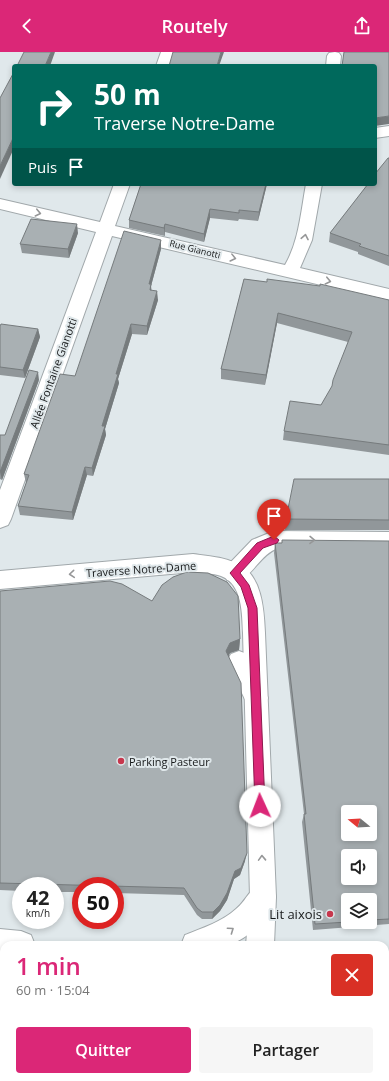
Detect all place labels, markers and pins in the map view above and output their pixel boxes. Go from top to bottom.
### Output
pin [257,499,291,540]
place label: Parking Pasteur [129,754,210,769]
marker: Parking Pasteur [116,756,126,766]
place label: Lit aixois [269,905,322,923]
marker: Lit aixois [325,909,335,919]

